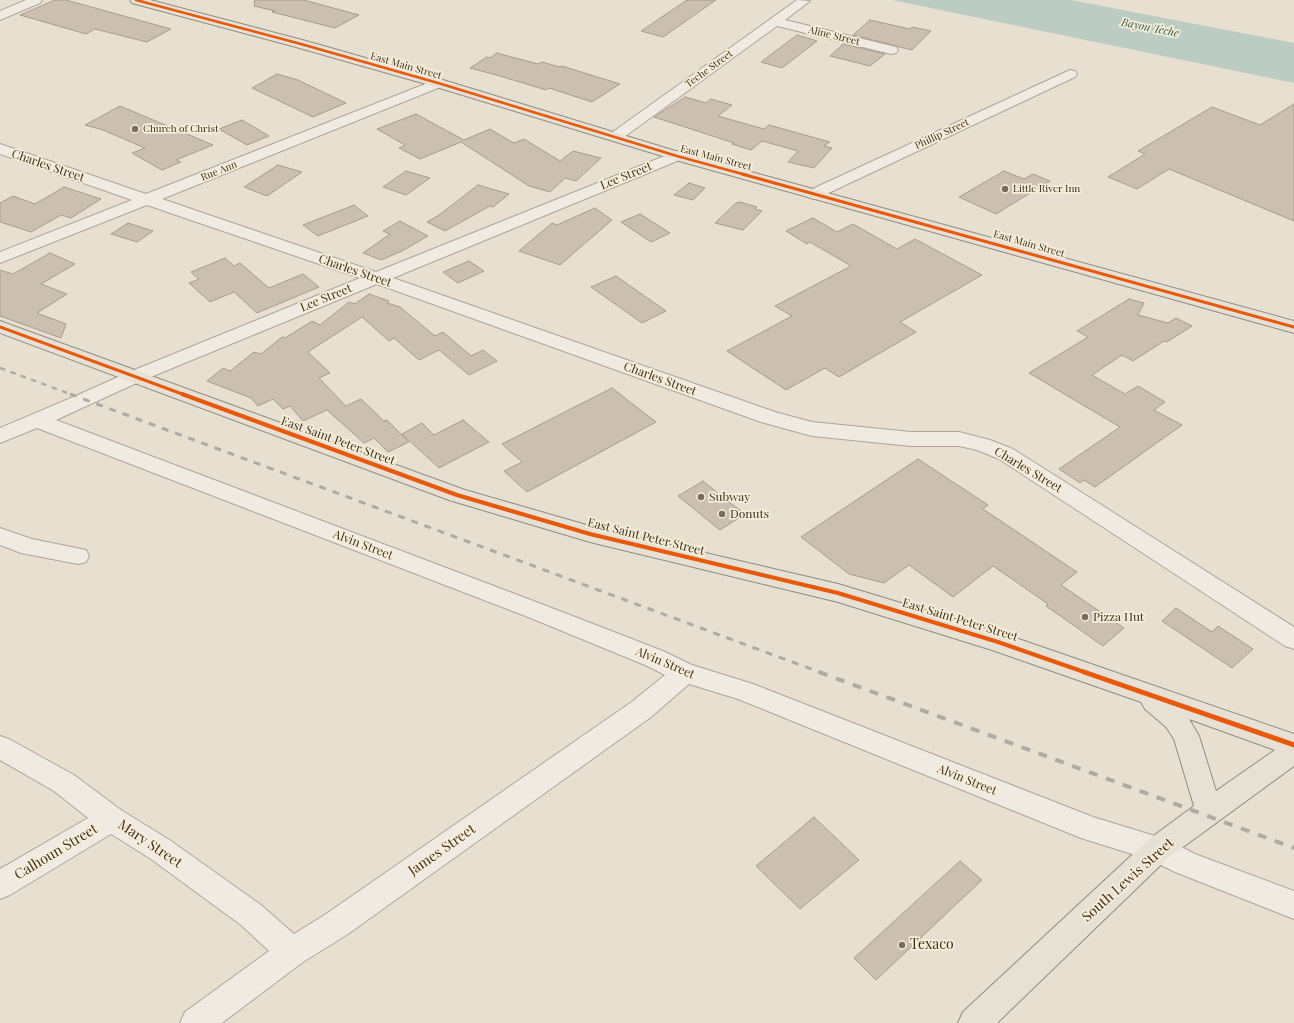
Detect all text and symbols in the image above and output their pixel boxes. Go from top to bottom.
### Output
water label: Bayou Teche [1120,16,1180,40]
street label: Aline Street [807,24,861,48]
street label: Teche Street [683,48,735,90]
street label: East Main Street [369,50,443,82]
street label: Phillip Street [913,116,971,152]
place label: Church of Christ [143,123,218,135]
marker: Church of Christ [130,124,140,134]
street label: East Main Street [679,143,753,173]
street label: Charles Street [10,147,86,185]
street label: Rue Ann [199,158,239,184]
street label: Lee Street [598,159,654,193]
place label: Little River Inn [1013,183,1080,195]
marker: Little River Inn [1000,184,1010,194]
street label: East Main Street [992,228,1066,260]
street label: Charles Street [317,252,393,290]
street label: Lee Street [298,281,354,315]
street label: Charles Street [622,359,698,399]
street label: East Saint Peter Street [279,414,397,468]
street label: Charles Street [992,444,1064,496]
place label: Subway [709,490,750,504]
marker: Subway [696,492,706,502]
place label: Donuts [730,507,769,521]
marker: Donuts [717,509,727,519]
street label: East Saint Peter Street [586,515,706,559]
street label: Alvin Street [331,527,395,563]
street label: East Saint Peter Street [900,596,1020,644]
place label: Pizza Hut [1093,610,1144,624]
marker: Pizza Hut [1080,612,1090,622]
street label: Alvin Street [633,644,697,682]
street label: Alvin Street [935,762,999,798]
street label: Mary Street [115,816,185,872]
street label: Calhoun Street [11,821,101,883]
street label: James Street [405,821,479,879]
street label: South Lewis Street [1079,834,1177,926]
place label: Texaco [910,937,954,953]
marker: Texaco [897,940,907,950]

